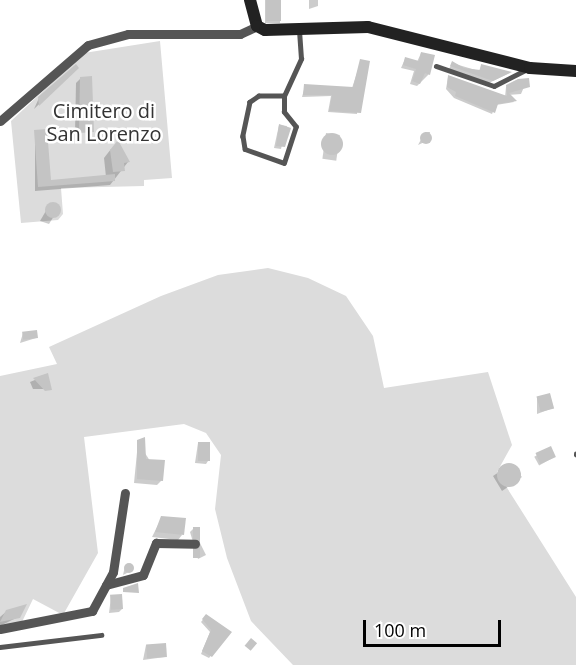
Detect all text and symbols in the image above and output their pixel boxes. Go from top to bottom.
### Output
park label: Cimitero di San Lorenzo [46,98,162,145]
scale bar [366,608,504,646]
text: 100 m [374,618,426,642]

